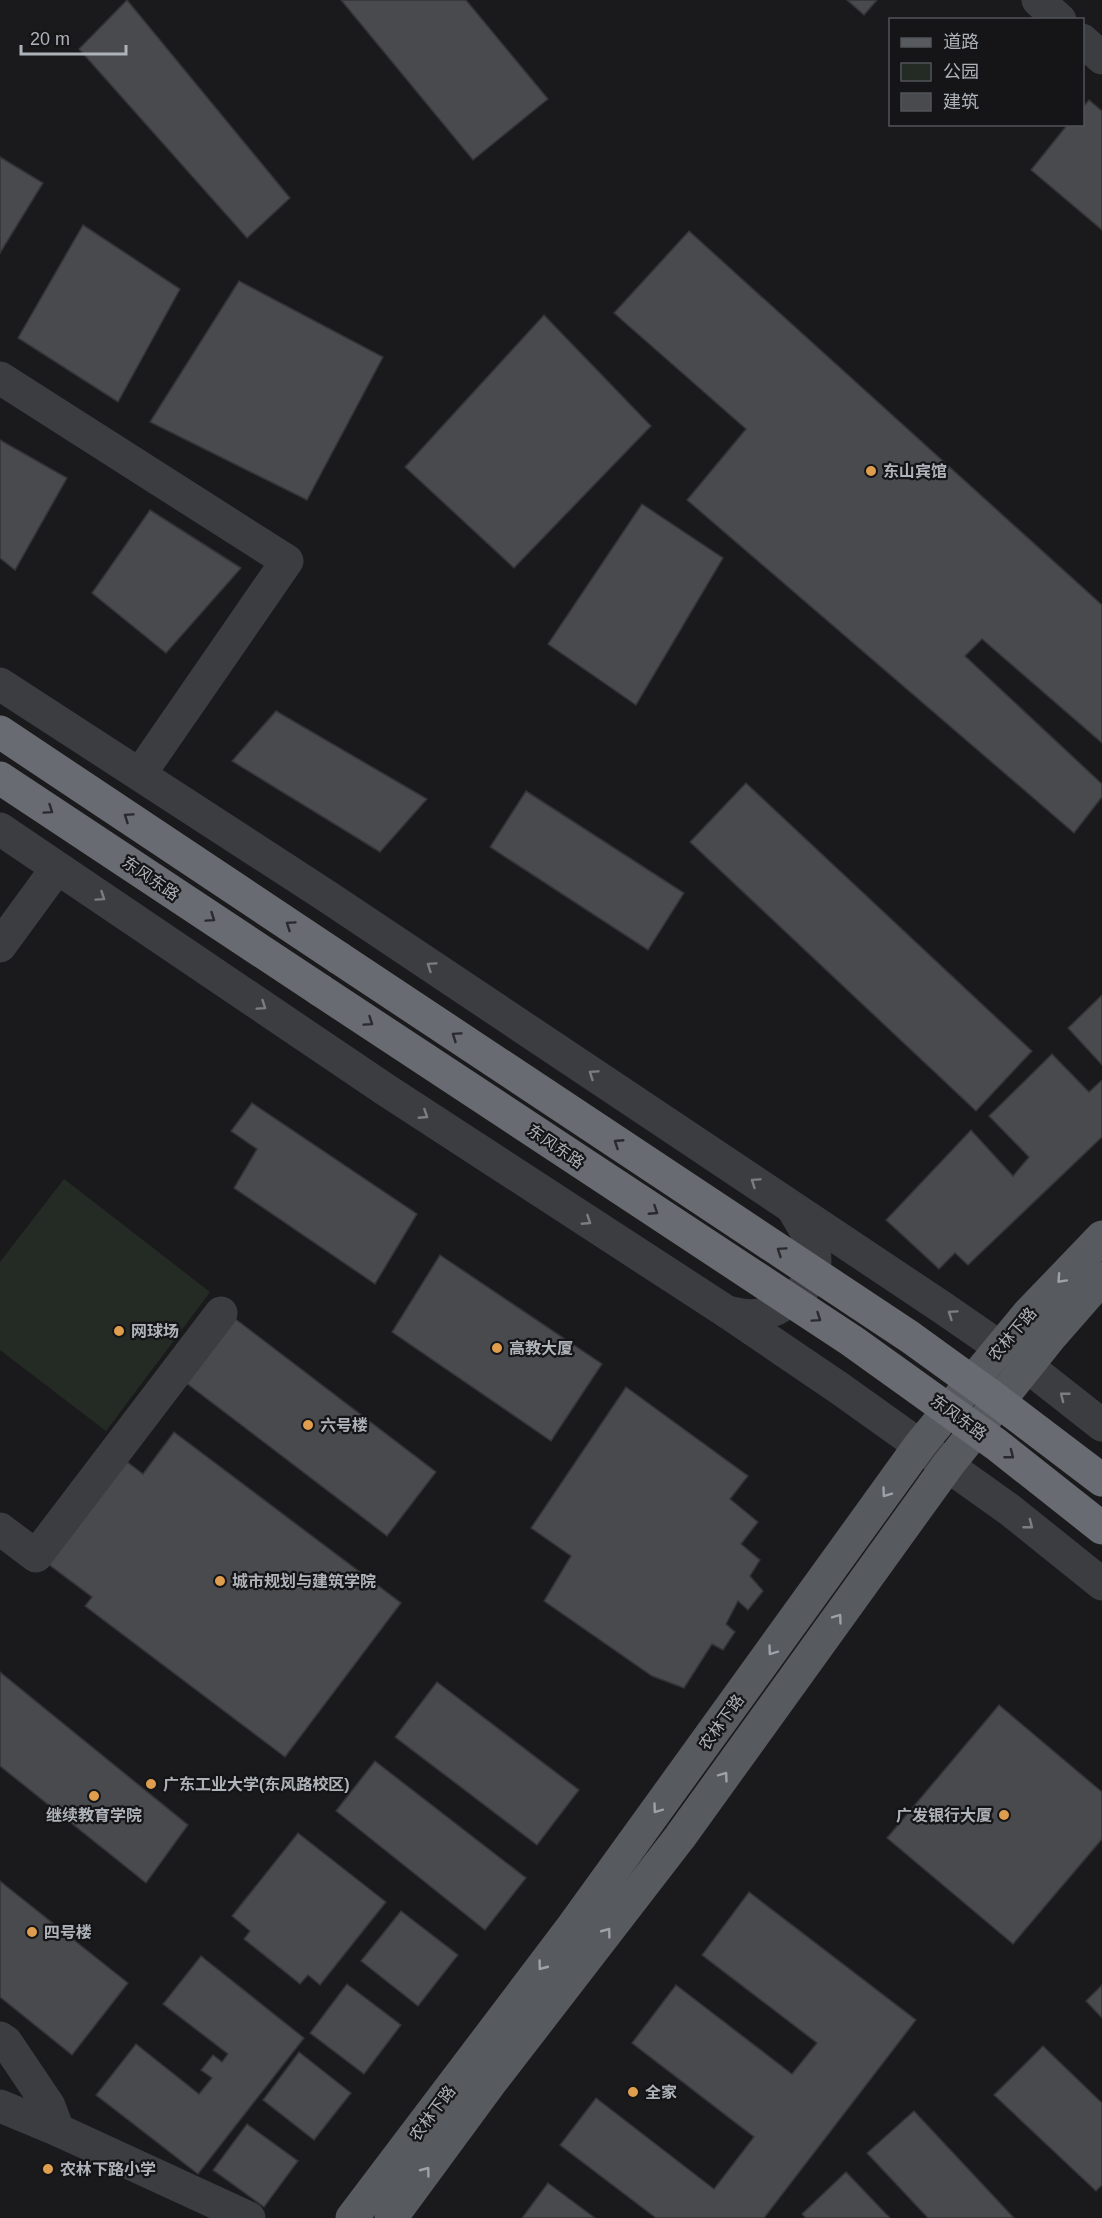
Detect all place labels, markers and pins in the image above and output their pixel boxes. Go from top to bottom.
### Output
place label: 东山宾馆 [883,463,947,480]
marker: 东山宾馆 [864,464,878,478]
place label: 网球场 [131,1323,179,1340]
marker: 网球场 [112,1324,126,1338]
place label: 高教大厦 [509,1340,573,1357]
marker: 高教大厦 [490,1341,504,1355]
place label: 六号楼 [320,1417,368,1434]
marker: 六号楼 [301,1418,315,1432]
place label: 城市规划与建筑学院 [232,1572,376,1590]
marker: 城市规划与建筑学院 [213,1574,227,1588]
place label: 广东工业大学(东风路校区) [163,1775,350,1793]
marker: 广东工业大学(东风路校区) [144,1777,158,1791]
marker: 继续教育学院 [87,1789,101,1803]
place label: 继续教育学院 [46,1806,142,1824]
place label: 广发银行大厦 [896,1807,992,1824]
marker: 广发银行大厦 [997,1808,1011,1822]
place label: 四号楼 [44,1924,92,1941]
marker: 四号楼 [25,1925,39,1939]
place label: 全家 [645,2084,677,2101]
marker: 全家 [626,2085,640,2099]
place label: 农林下路小学 [60,2161,156,2178]
marker: 农林下路小学 [41,2162,55,2176]

